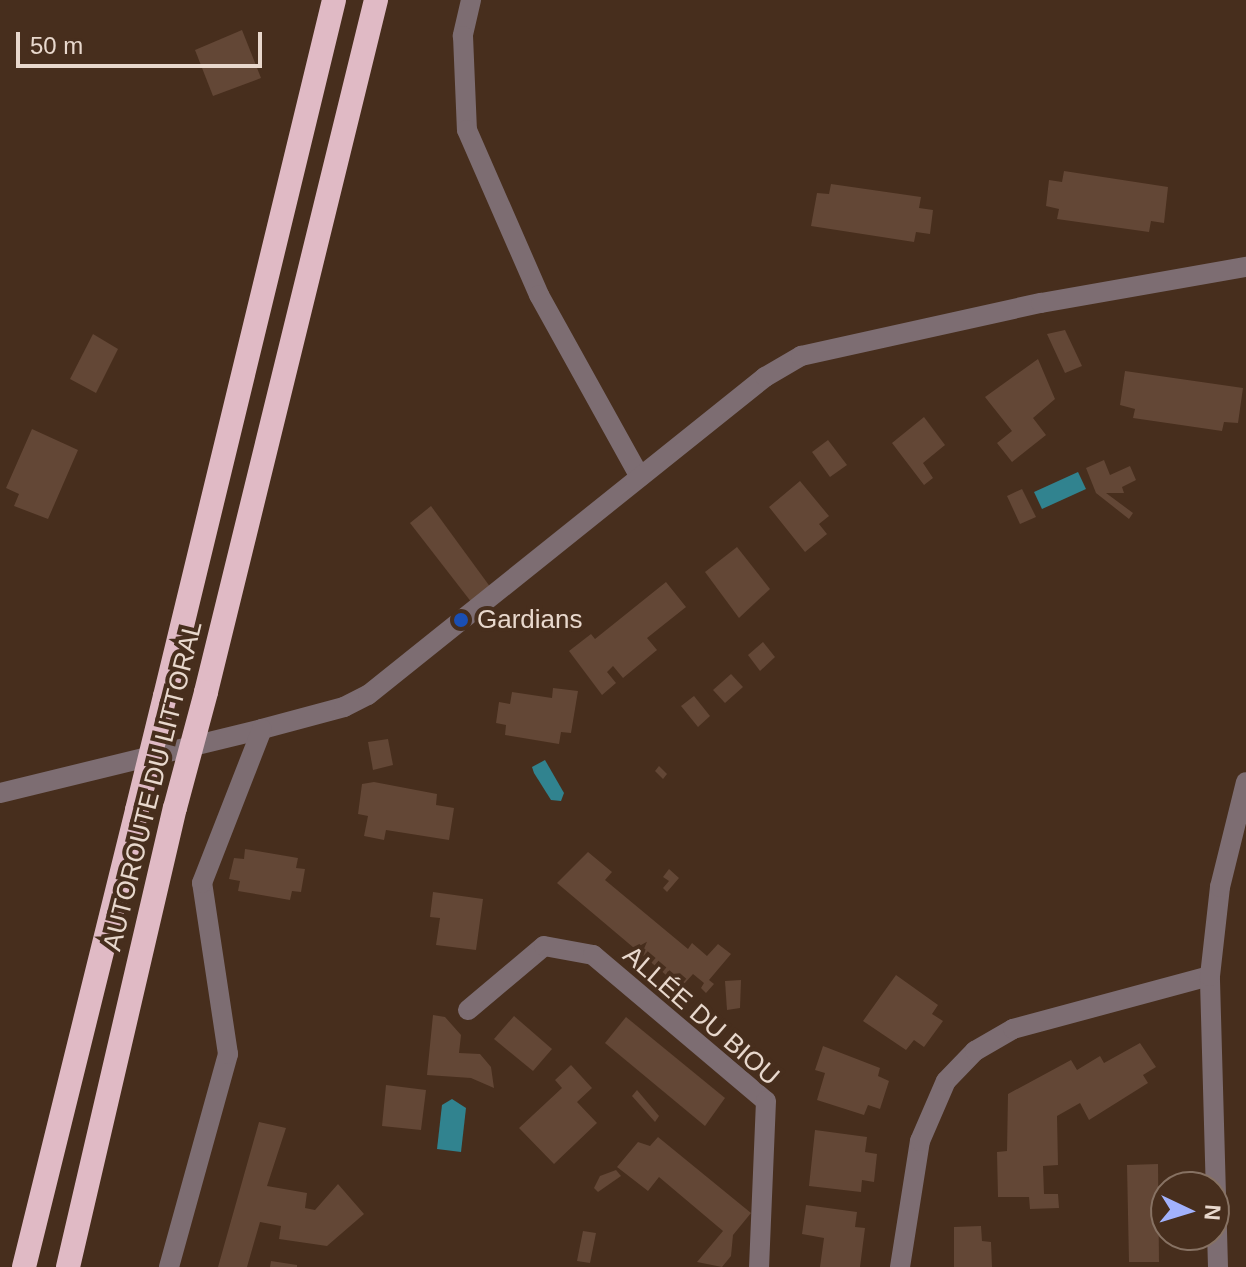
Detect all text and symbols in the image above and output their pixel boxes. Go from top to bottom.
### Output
scale bar [20,16,266,66]
text: 50 m [30,32,83,59]
place label: Gardians [477,604,582,636]
marker: Gardians [452,611,470,629]
street label: AUTOROUTE DU LITTORAL [97,618,209,954]
street label: ALLÉE DU BIOU [617,940,785,1092]
north arrow [1150,1171,1230,1251]
text: N [1199,1204,1225,1221]

